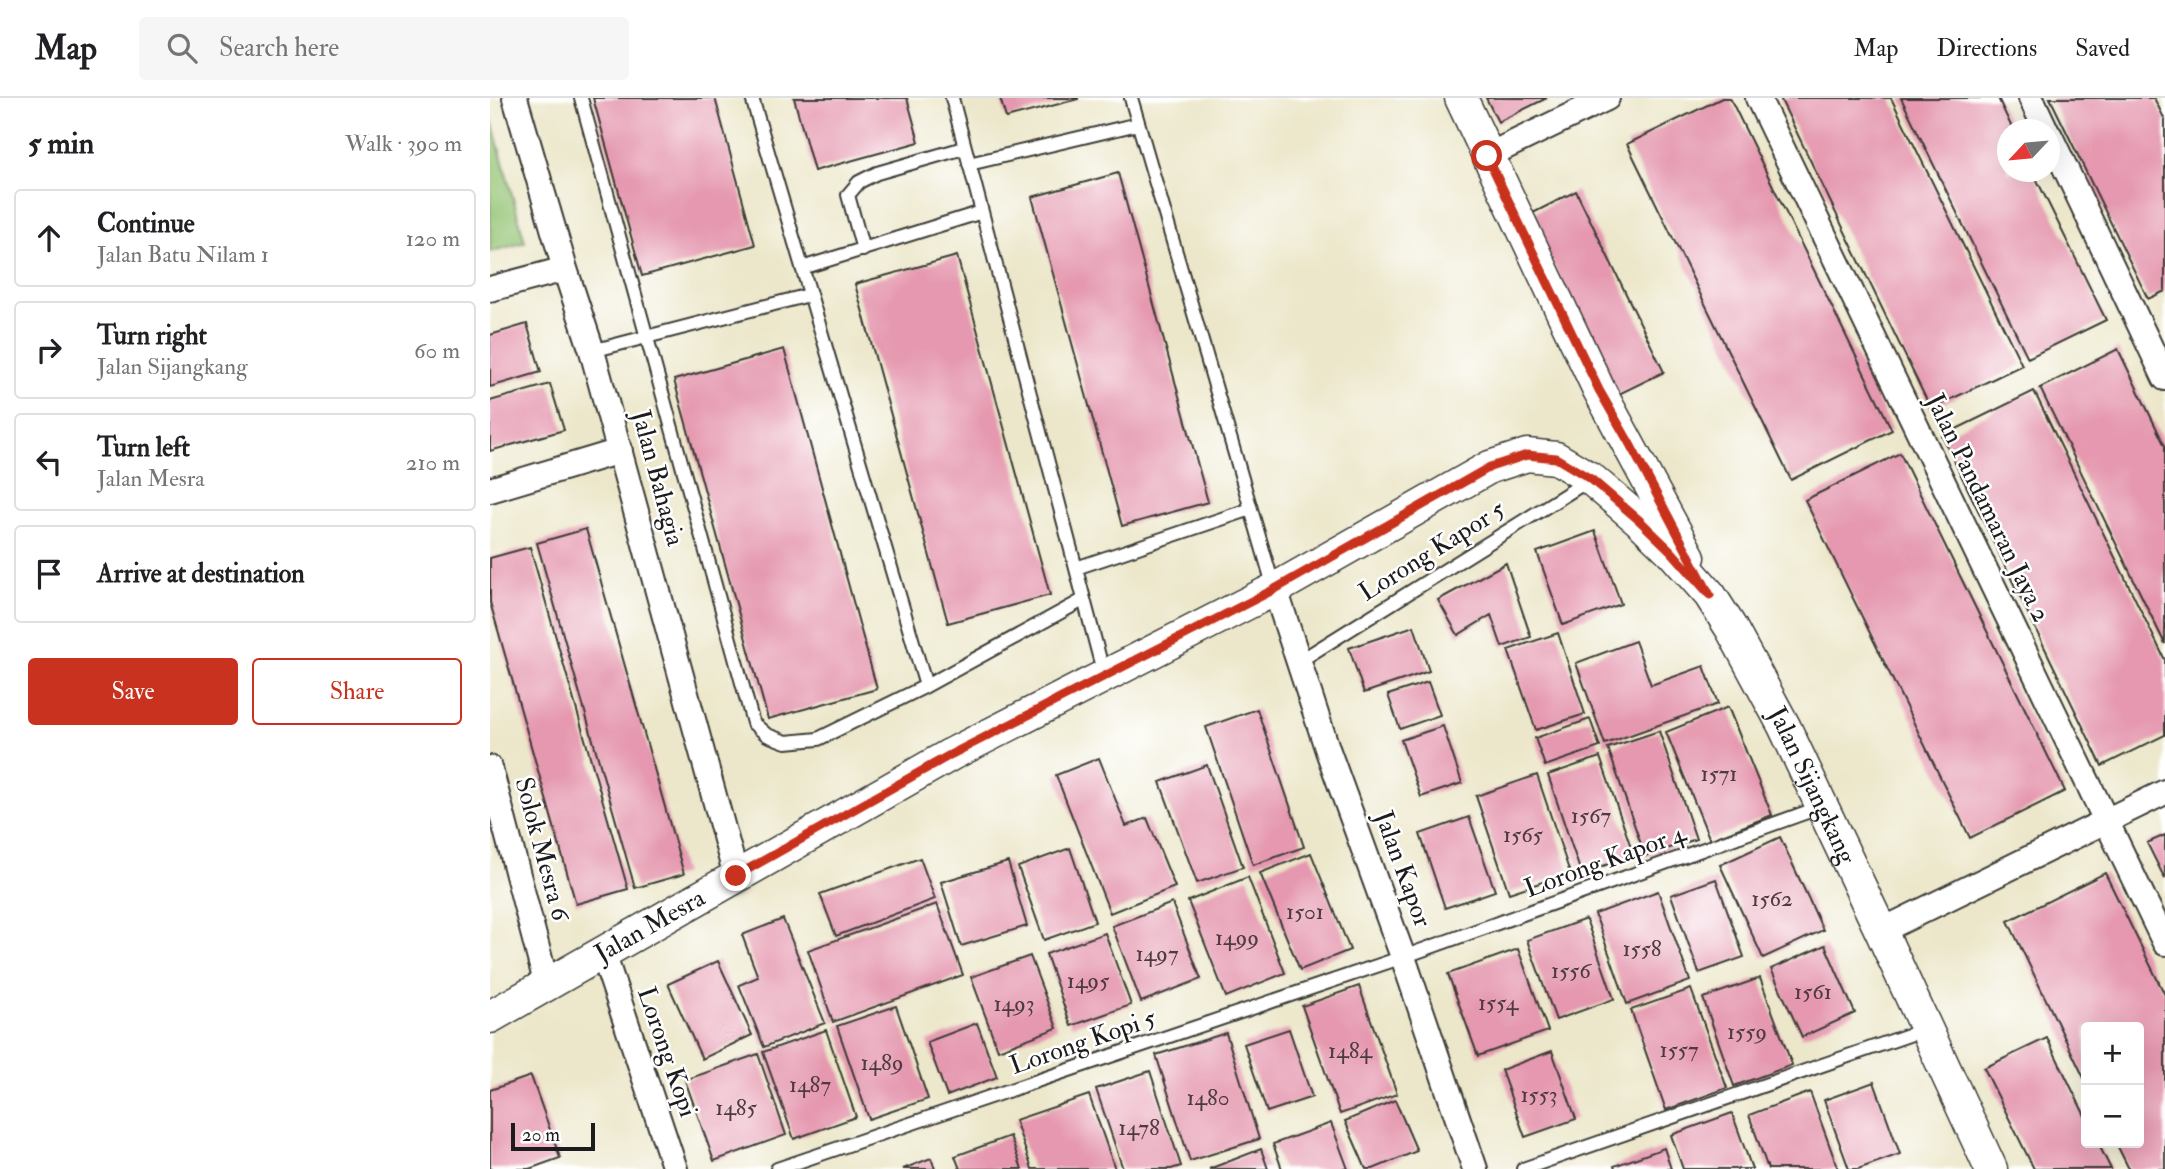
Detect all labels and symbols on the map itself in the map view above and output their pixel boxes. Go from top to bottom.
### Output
north arrow [1997,119,2060,182]
route start [1471,140,1502,171]
street label: Jalan Pandamaran Jaya 2 [1918,388,2057,627]
street label: Jalan Bahagia [624,406,692,550]
street label: Lorong Kapor 5 [1353,493,1512,609]
street label: Jalan Sijangkang [1760,700,1863,870]
house number: 1571 [1700,759,1738,788]
street label: Solok Mesra 6 [507,774,577,926]
house number: 1567 [1571,801,1612,830]
street label: Jalan Kapor [1366,806,1439,932]
street label: Lorong Kapor 4 [1520,817,1691,906]
house number: 1565 [1503,820,1543,849]
route end [720,860,751,891]
street label: Jalan Mesra [588,882,711,970]
house number: 1562 [1751,884,1793,913]
house number: 1501 [1286,897,1324,926]
house number: 1499 [1215,923,1259,952]
house number: 1558 [1622,934,1662,963]
house number: 1497 [1136,939,1179,968]
house number: 1556 [1551,956,1592,985]
house number: 1495 [1067,966,1109,995]
house number: 1561 [1794,977,1832,1006]
street label: Lorong Kopi [629,983,704,1122]
house number: 1554 [1478,988,1520,1017]
house number: 1493 [993,989,1035,1018]
street label: Lorong Kopi 5 [1006,1002,1161,1083]
house number: 1559 [1727,1017,1767,1046]
house number: 1557 [1660,1035,1699,1064]
house number: 1484 [1328,1036,1373,1065]
house number: 1489 [860,1048,904,1077]
house number: 1487 [789,1070,831,1099]
house number: 1553 [1520,1080,1558,1109]
house number: 1480 [1186,1083,1230,1112]
house number: 1485 [715,1093,757,1122]
house number: 1478 [1118,1113,1160,1142]
scale bar [511,1120,595,1152]

